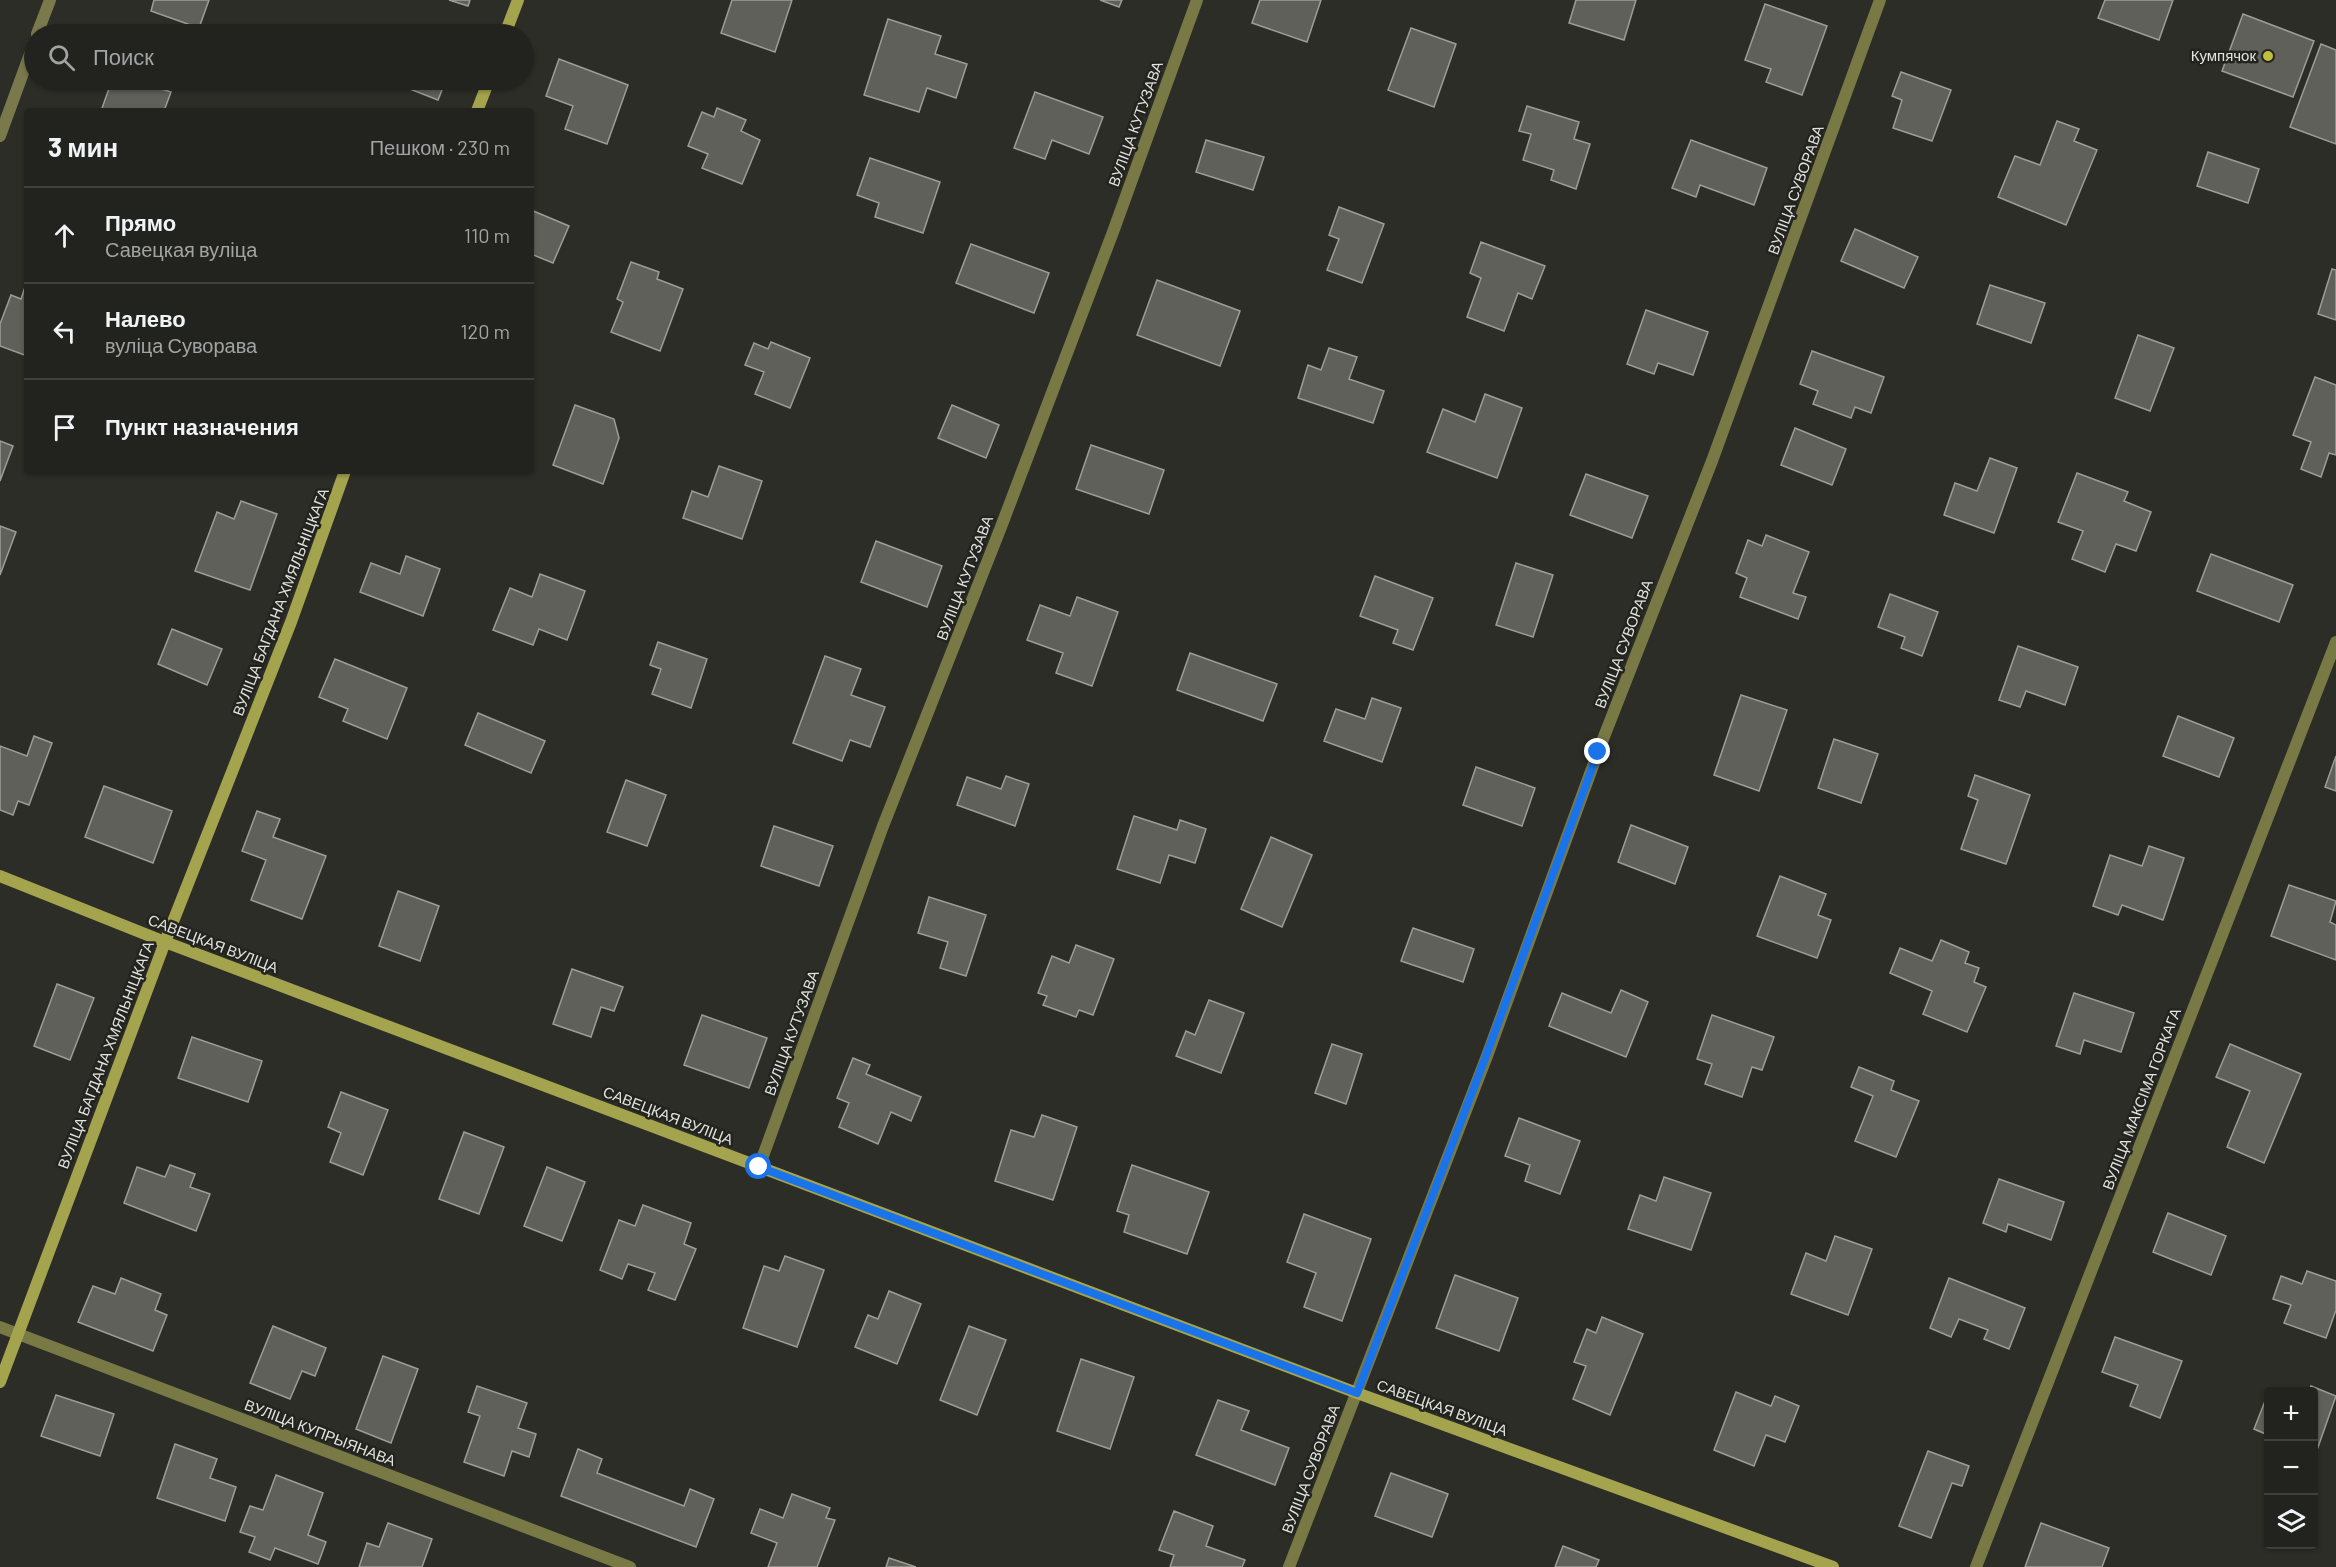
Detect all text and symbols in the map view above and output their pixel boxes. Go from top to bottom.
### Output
search box [24,24,534,90]
icon: search [45,41,78,74]
text: Поиск [93,43,154,69]
place label: Кумпячок [2191,46,2256,64]
marker: Кумпячок [2261,49,2275,63]
street label: ВУЛІЦА КУТУЗАВА [1104,59,1166,189]
street label: ВУЛІЦА СУВОРАВА [1763,123,1827,257]
text: 3 мин [48,131,118,162]
text: Пешком · 230 m [370,135,510,159]
text: Прямо [105,209,176,235]
icon: ahead [48,219,81,252]
text: 110 m [464,223,510,247]
text: Савецкая вуліца [105,237,257,261]
text: Налево [105,305,186,331]
icon: left [48,315,81,348]
text: 120 m [460,319,510,343]
text: вуліца Суворава [105,333,257,357]
icon: arrive [48,411,81,444]
text: Пункт назначения [105,413,299,439]
street label: ВУЛІЦА БАГДАНА ХМЯЛЬНІЦКАГА [228,485,332,718]
street label: ВУЛІЦА КУТУЗАВА [932,513,996,642]
street label: ВУЛІЦА СУВОРАВА [1590,577,1656,710]
route end [1584,738,1610,764]
street label: САВЕЦКАЯ ВУЛІЦА [146,910,281,976]
street label: ВУЛІЦА БАГДАНА ХМЯЛЬНІЦКАГА [53,938,157,1171]
street label: ВУЛІЦА КУТУЗАВА [760,968,822,1098]
street label: ВУЛІЦА МАКСІМА ГОРКАГА [2098,1005,2184,1192]
street label: САВЕЦКАЯ ВУЛІЦА [601,1082,736,1148]
route start [745,1153,771,1179]
street label: САВЕЦКАЯ ВУЛІЦА [1374,1375,1510,1439]
map controls [2264,1387,2318,1549]
button: + [2264,1387,2318,1441]
street label: ВУЛІЦА КУПРЫЯНАВА [242,1395,398,1469]
street label: ВУЛІЦА СУВОРАВА [1277,1402,1343,1535]
button: − [2264,1441,2318,1495]
button: layers [2264,1495,2318,1549]

